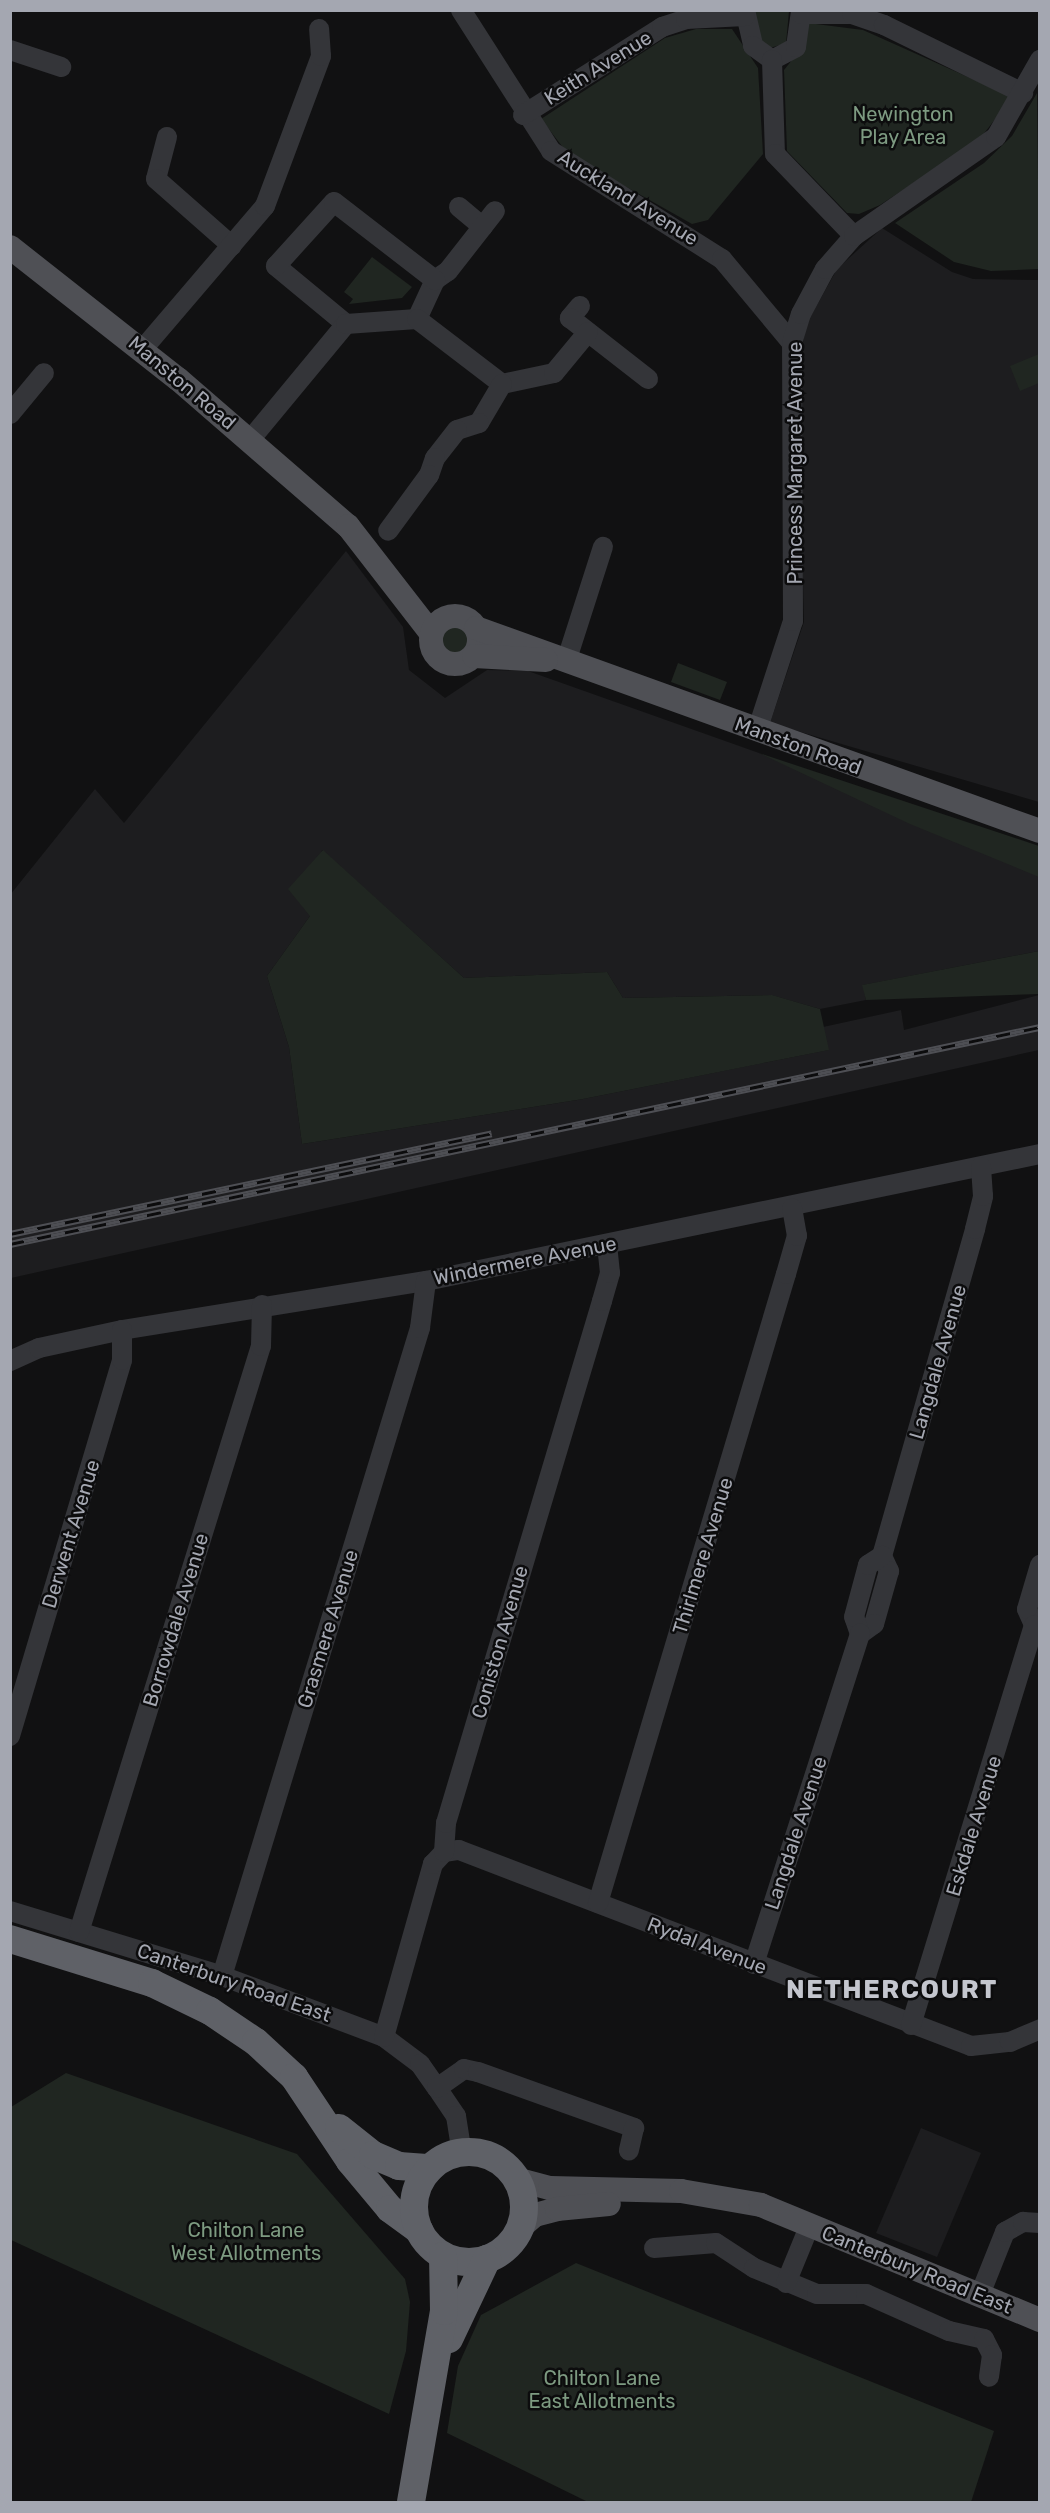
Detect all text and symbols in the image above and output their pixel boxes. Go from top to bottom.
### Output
street label: Keith Avenue [540,25,656,111]
park label: Newington Play Area [852,103,954,150]
street label: Auckland Avenue [553,145,703,251]
street label: Manston Road [123,331,241,435]
street label: Princess Margaret Avenue [783,341,807,585]
street label: Manston Road [731,712,865,780]
street label: Windermere Avenue [431,1231,619,1291]
street label: Langdale Avenue [904,1282,972,1442]
street label: Derwent Avenue [37,1457,105,1611]
street label: Thirlmere Avenue [668,1474,738,1638]
street label: Borrowdale Avenue [138,1530,214,1710]
street label: Grasmere Avenue [292,1547,364,1711]
street label: Coniston Avenue [467,1563,533,1721]
street label: Langdale Avenue [760,1753,832,1913]
street label: Eskdale Avenue [941,1753,1007,1899]
street label: Rydal Avenue [644,1912,770,1980]
street label: Canterbury Road East [134,1938,334,2028]
district label: NETHERCOURT [786,1974,998,2006]
park label: Chilton Lane West Allotments [170,2219,322,2266]
street label: Canterbury Road East [818,2221,1016,2319]
park label: Chilton Lane East Allotments [528,2367,676,2414]

